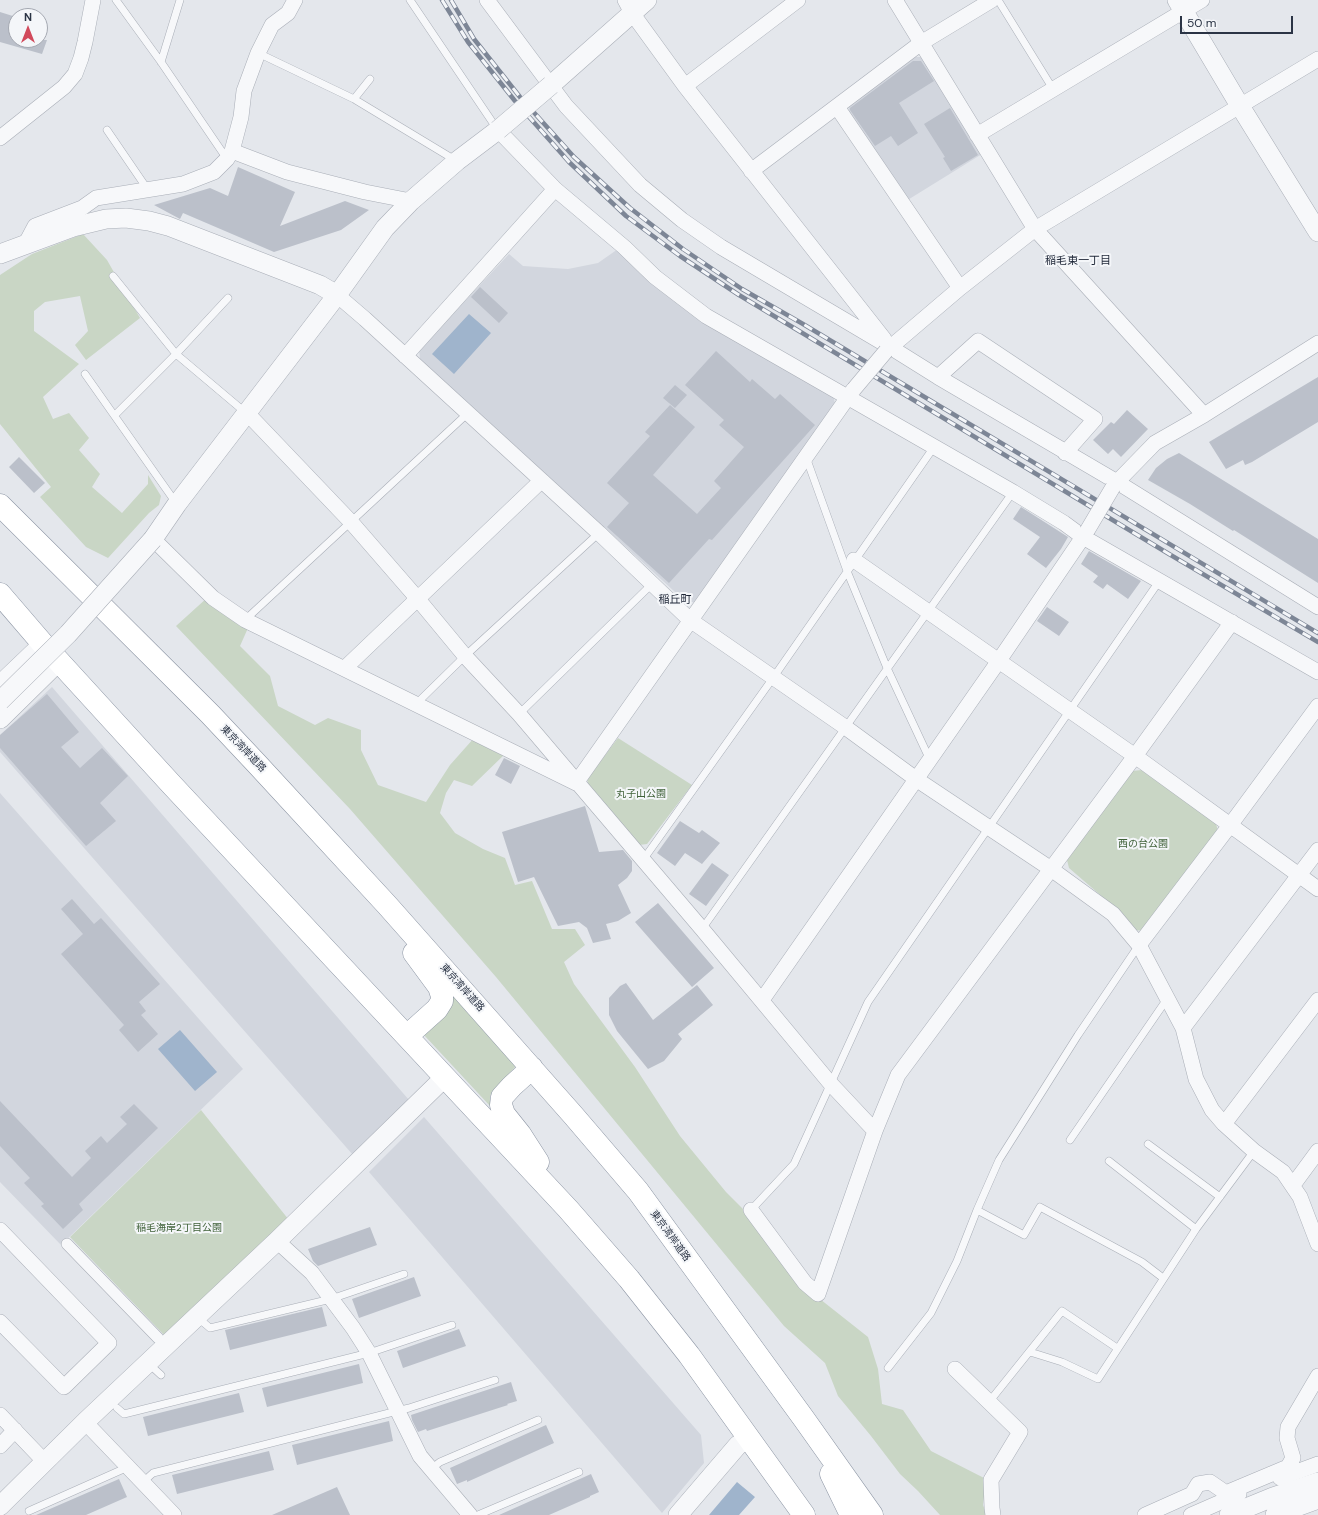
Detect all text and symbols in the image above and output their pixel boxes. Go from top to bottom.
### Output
north arrow [8,8,48,48]
scale bar [1182,8,1295,34]
text: N [24,10,32,24]
text: 50 m [1187,15,1216,31]
district label: 稲毛東一丁目 [1045,254,1111,268]
district label: 稲丘町 [659,593,691,607]
street label: 東京湾岸道路 [218,723,268,775]
park label: 丸子山公園 [616,788,666,800]
park label: 西の台公園 [1118,838,1168,850]
street label: 東京湾岸道路 [437,962,487,1014]
street label: 東京湾岸道路 [648,1208,692,1264]
park label: 稲毛海岸2丁目公園 [136,1222,222,1234]

